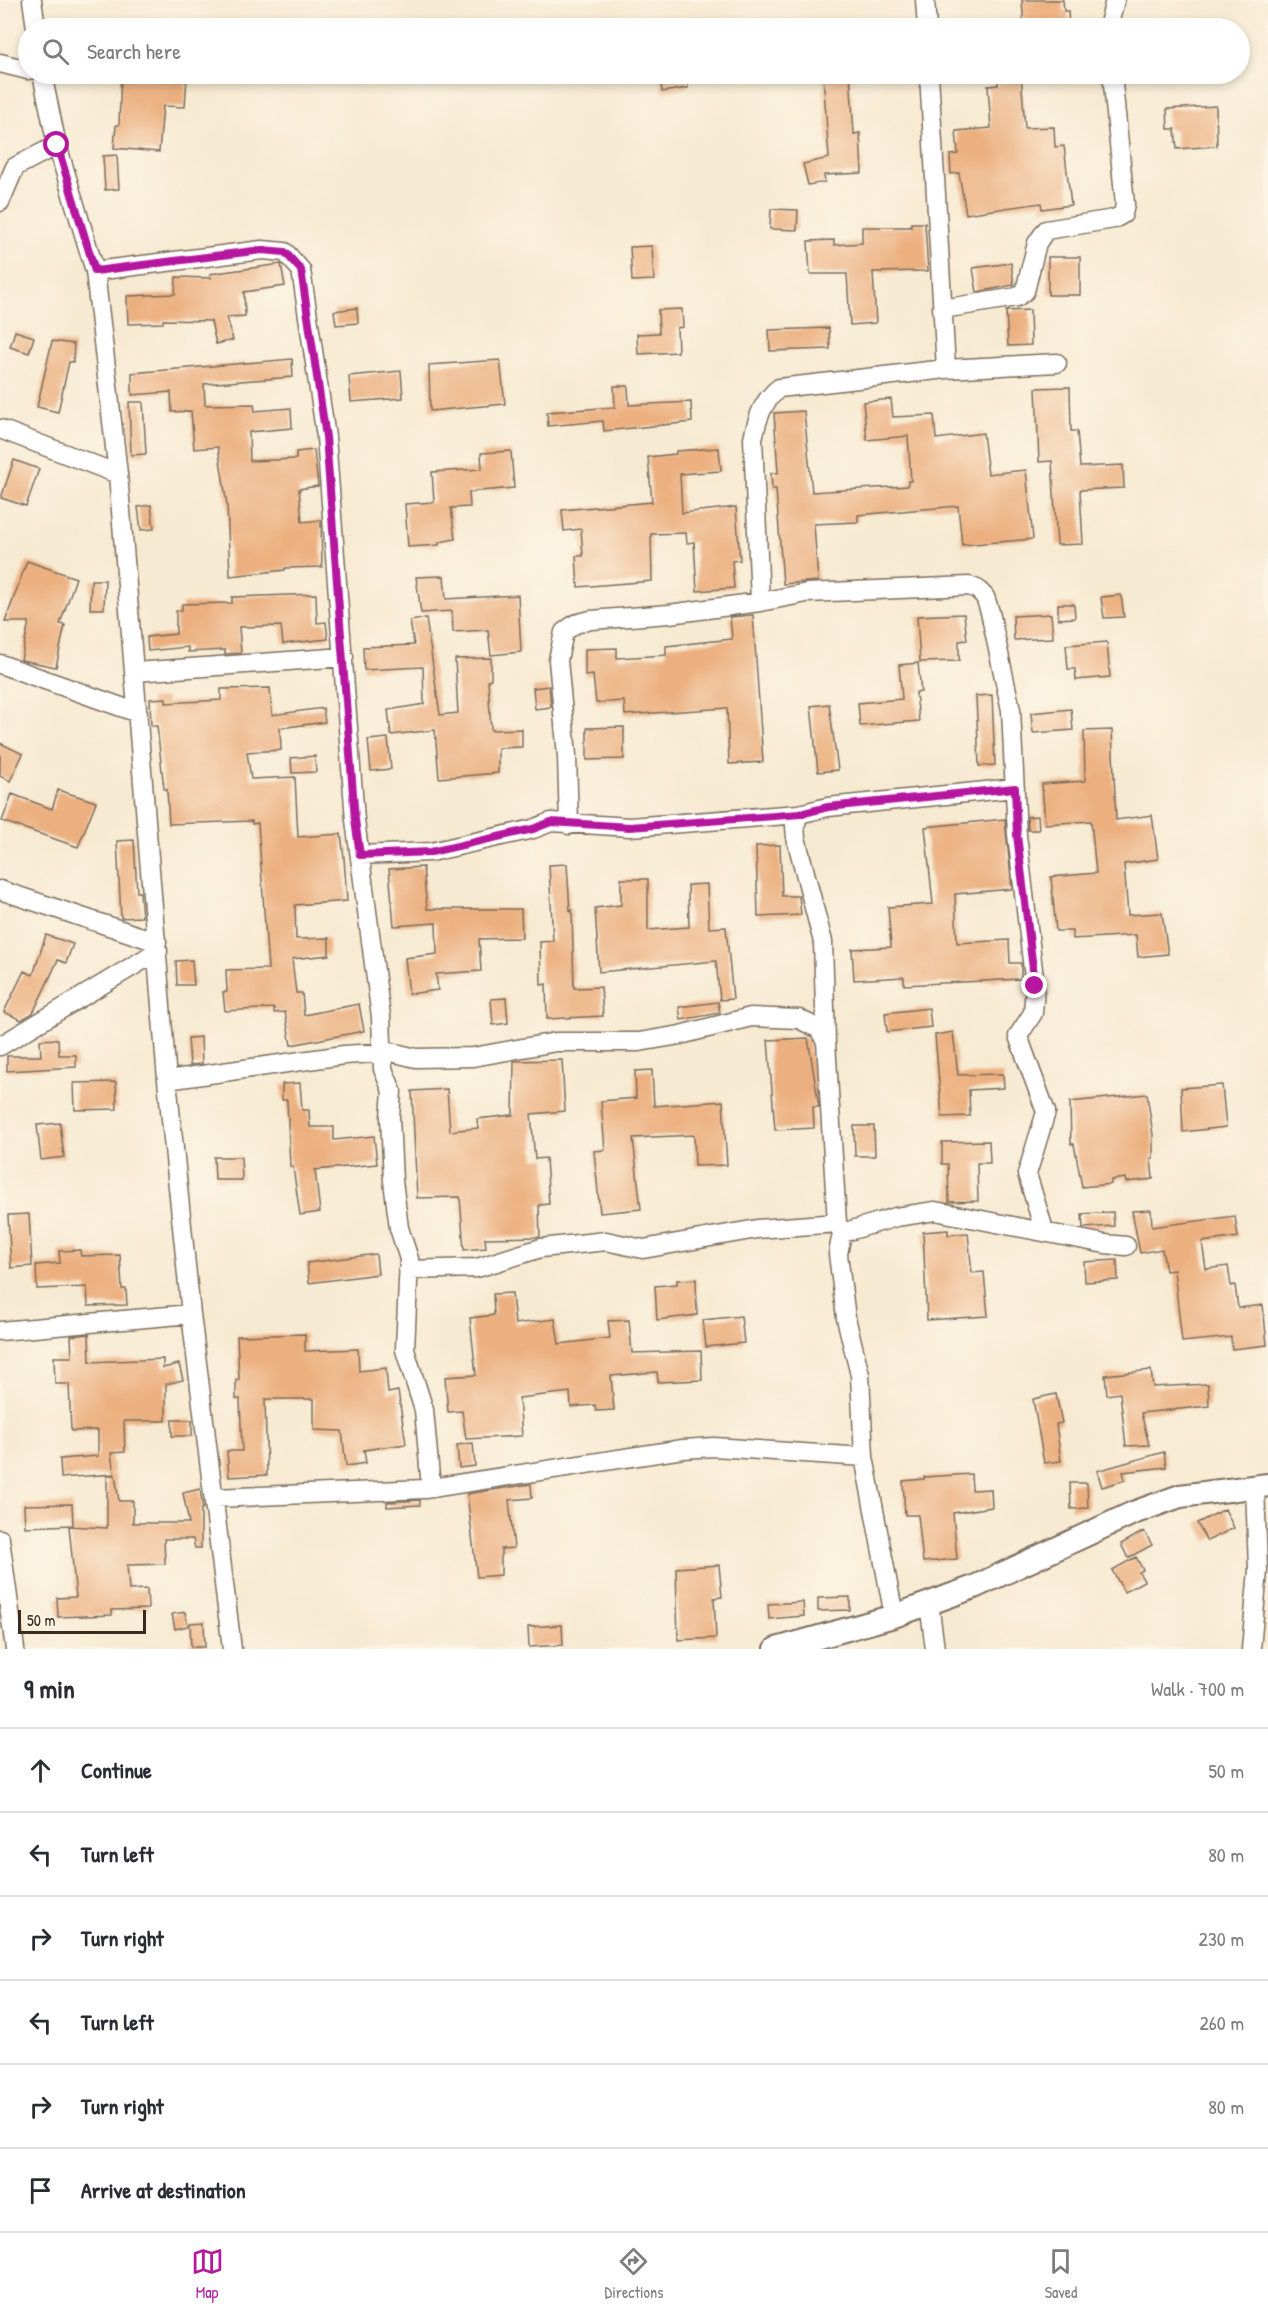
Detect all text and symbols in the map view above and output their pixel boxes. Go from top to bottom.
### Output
search box [18,18,1250,84]
icon: search [39,35,72,68]
text: Search here [87,36,181,66]
route start [43,131,69,157]
route end [1021,972,1047,998]
scale bar [18,1607,146,1634]
text: 50 m [27,1609,56,1631]
text: 9 min [24,1671,75,1706]
text: Walk · 700 m [1151,1675,1244,1702]
icon: ahead [24,1754,57,1787]
text: Continue [81,1755,152,1785]
text: 50 m [1208,1757,1244,1784]
icon: left [24,1838,57,1871]
text: Turn left [81,1839,154,1869]
text: 80 m [1208,1841,1244,1868]
icon: right [24,1922,57,1955]
text: Turn right [81,1923,164,1953]
text: 230 m [1199,1925,1244,1952]
icon: left [24,2006,57,2039]
text: Turn left [81,2007,154,2037]
text: 260 m [1200,2009,1244,2036]
icon: right [24,2090,57,2123]
text: Turn right [81,2091,164,2121]
text: 80 m [1208,2093,1244,2120]
icon: arrive [24,2174,57,2207]
text: Arrive at destination [81,2175,246,2205]
tab: Map [191,2245,224,2303]
tab: Directions [605,2245,663,2303]
tab: Saved [1044,2245,1077,2303]

